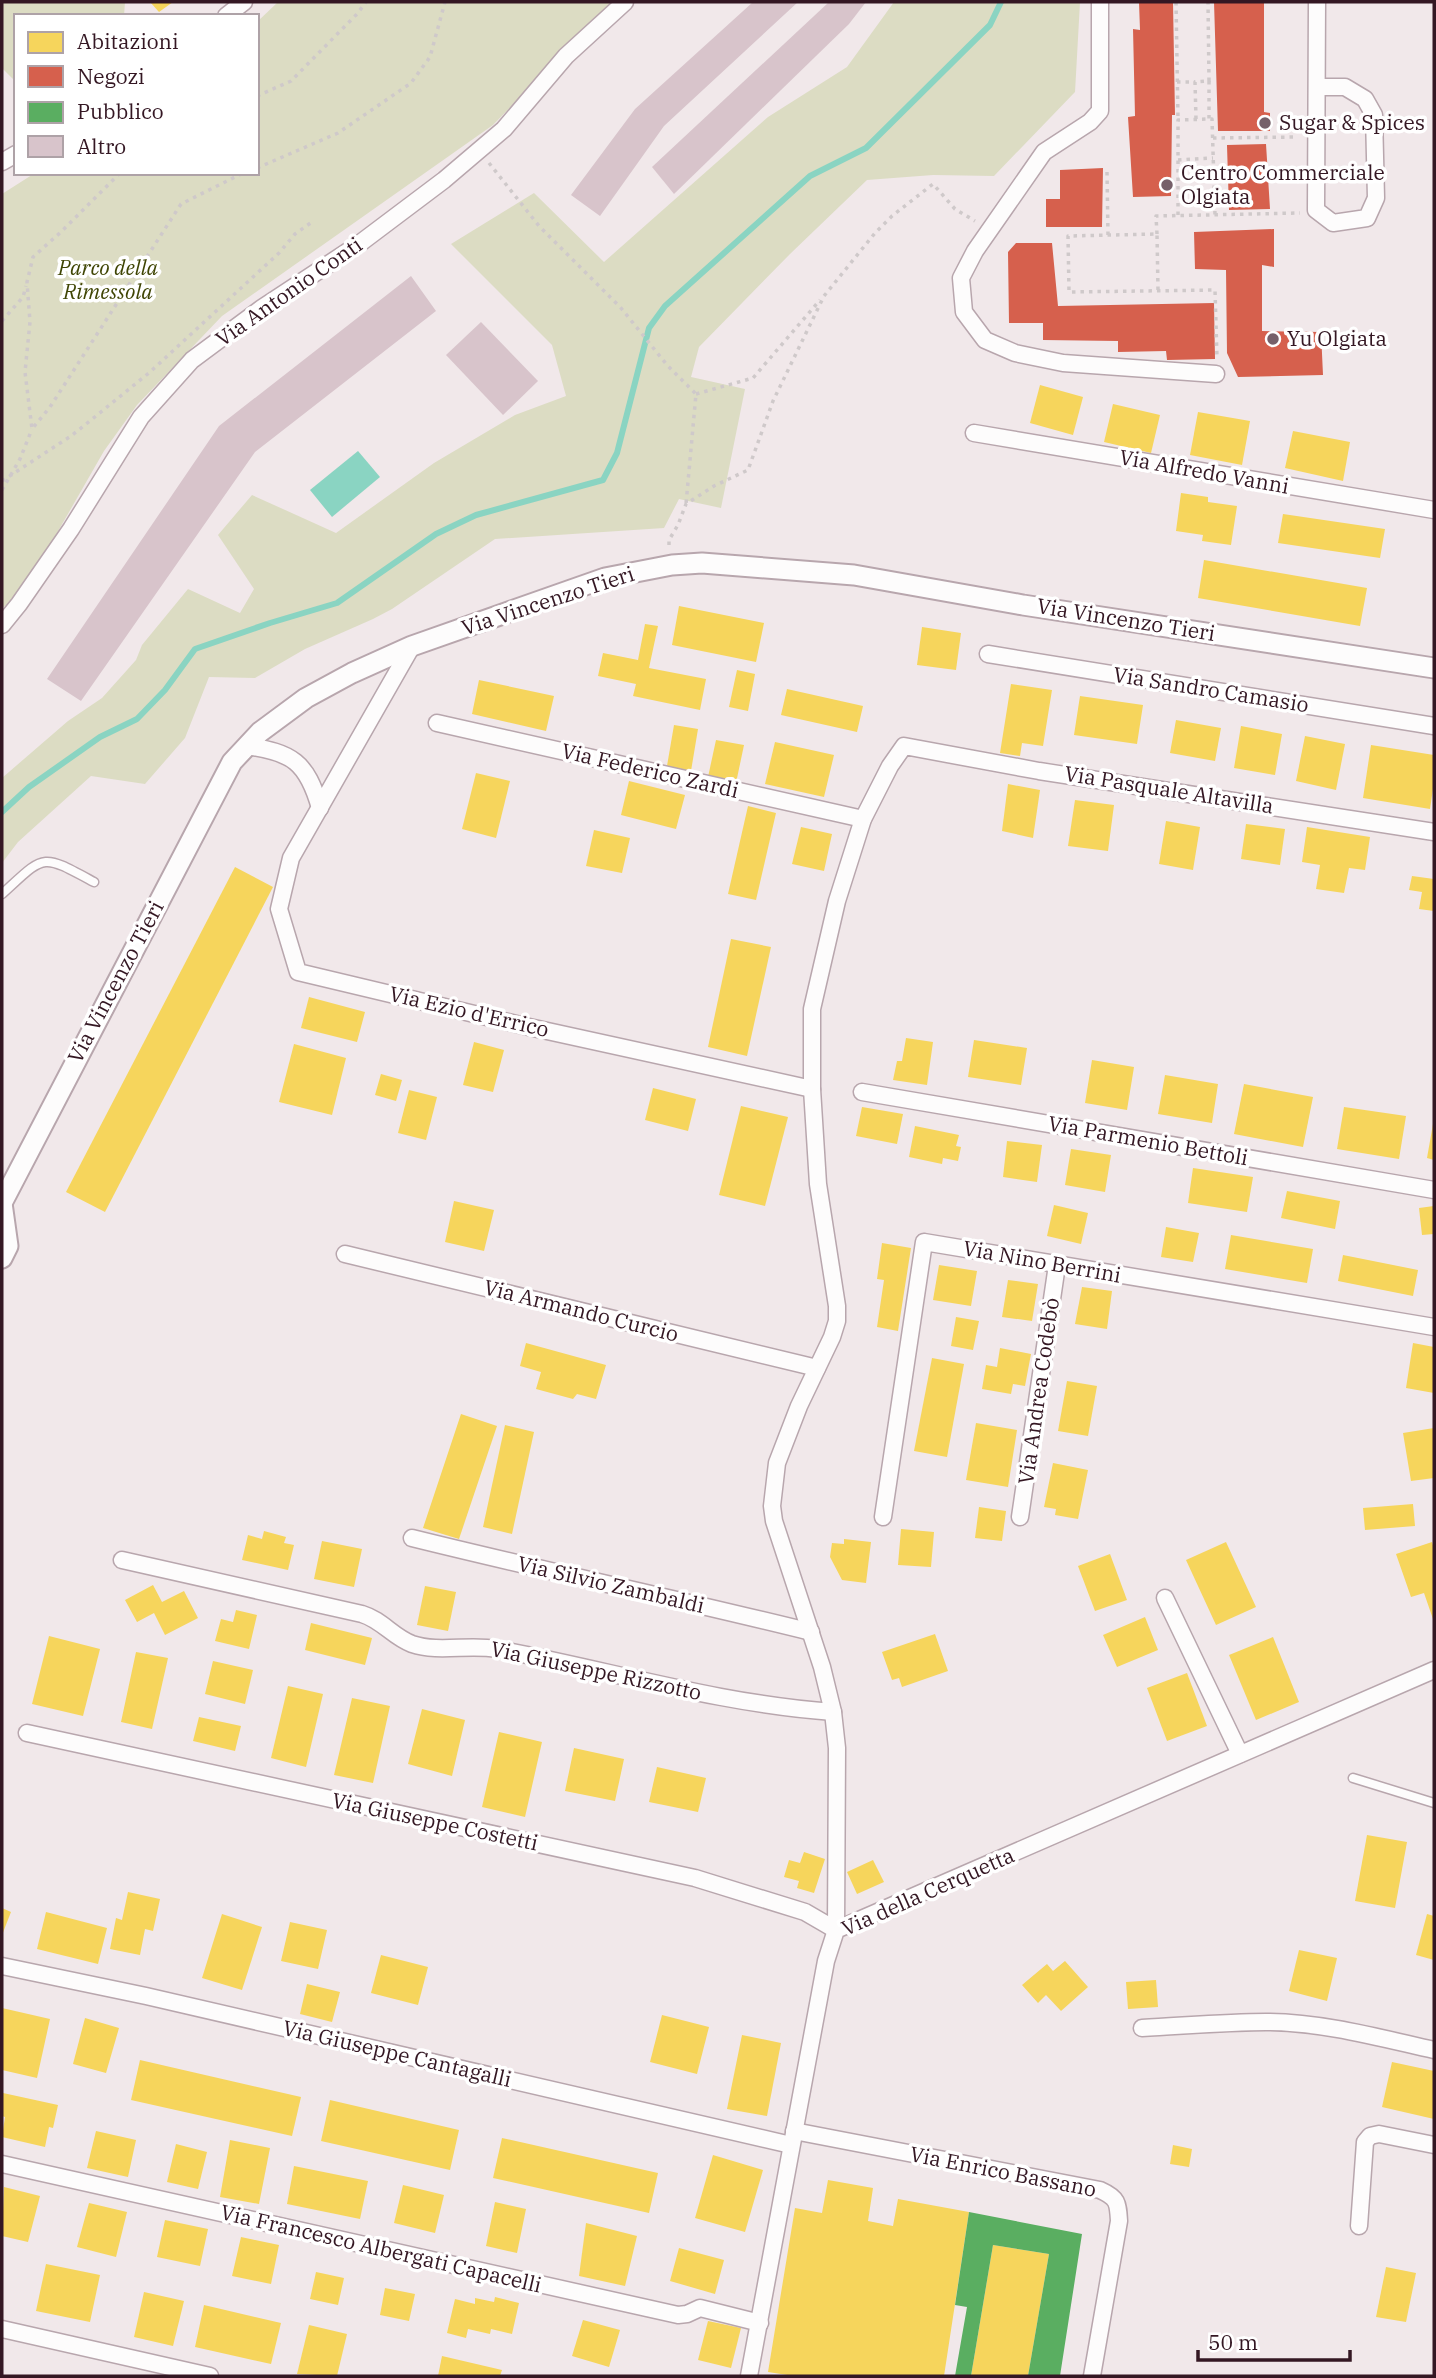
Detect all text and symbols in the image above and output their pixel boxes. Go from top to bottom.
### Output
legend [14,14,259,175]
text: Abitazioni [77,27,179,55]
text: Negozi [77,62,145,90]
text: Pubblico [77,97,164,125]
place label: Sugar & Spices [1279,108,1425,136]
marker: Sugar & Spices [1257,115,1273,131]
text: Altro [77,132,126,160]
place label: Centro Commerciale Olgiata [1181,158,1385,210]
marker: Centro Commerciale Olgiata [1159,177,1175,193]
street label: Via Antonio Conti [210,230,367,352]
park label: Parco della Rimessola [57,253,159,305]
place label: Yu Olgiata [1287,324,1387,352]
marker: Yu Olgiata [1265,331,1281,347]
street label: Via Alfredo Vanni [1117,442,1291,500]
street label: Via Vincenzo Tieri [458,559,638,641]
street label: Via Vincenzo Tieri [1035,591,1217,647]
street label: Via Sandro Camasio [1111,660,1311,718]
street label: Via Federico Zardi [559,736,742,804]
street label: Via Pasquale Altavilla [1063,759,1276,819]
street label: Via Vincenzo Tieri [61,895,170,1068]
street label: Via Ezio d'Errico [387,979,552,1043]
street label: Via Parmenio Bettoli [1046,1109,1250,1171]
street label: Via Nino Berrini [961,1233,1123,1289]
street label: Via Armando Curcio [481,1272,682,1348]
street label: Via Andrea Codebò [1011,1296,1065,1486]
street label: Via Silvio Zambaldi [515,1549,707,1619]
street label: Via Giuseppe Rizzotto [488,1634,704,1706]
street label: Via Giuseppe Costetti [330,1785,541,1857]
street label: Via della Cerquetta [837,1840,1018,1942]
street label: Via Giuseppe Cantagalli [280,2013,514,2093]
street label: Via Enrico Bassano [908,2139,1099,2203]
street label: Via Francesco Albergati Capacelli [218,2197,544,2299]
scale bar [1198,2318,1350,2362]
text: 50 m [1208,2328,1258,2356]

